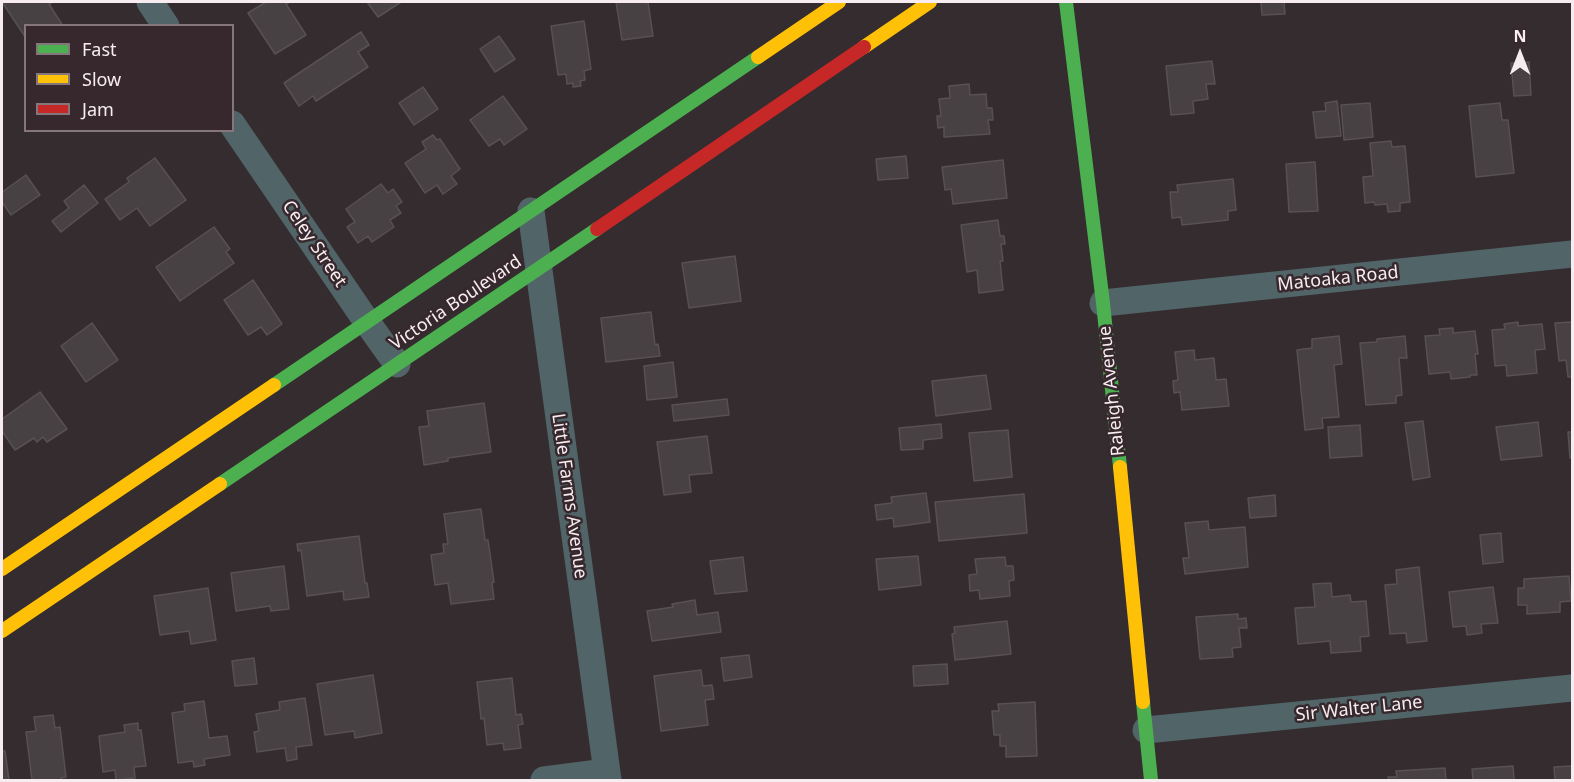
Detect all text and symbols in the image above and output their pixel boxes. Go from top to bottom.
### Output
legend [24,24,234,132]
north arrow [1490,24,1550,84]
text: N [1513,25,1527,47]
text: Fast [82,37,117,61]
text: Slow [82,67,121,91]
text: Jam [82,97,114,121]
street label: Celey Street [277,196,351,292]
street label: Victoria Boulevard [386,251,526,355]
street label: Matoaka Road [1276,262,1400,296]
street label: Raleigh Avenue [1094,325,1130,457]
street label: Little Farms Avenue [547,412,591,580]
street label: Sir Walter Lane [1295,692,1423,726]

